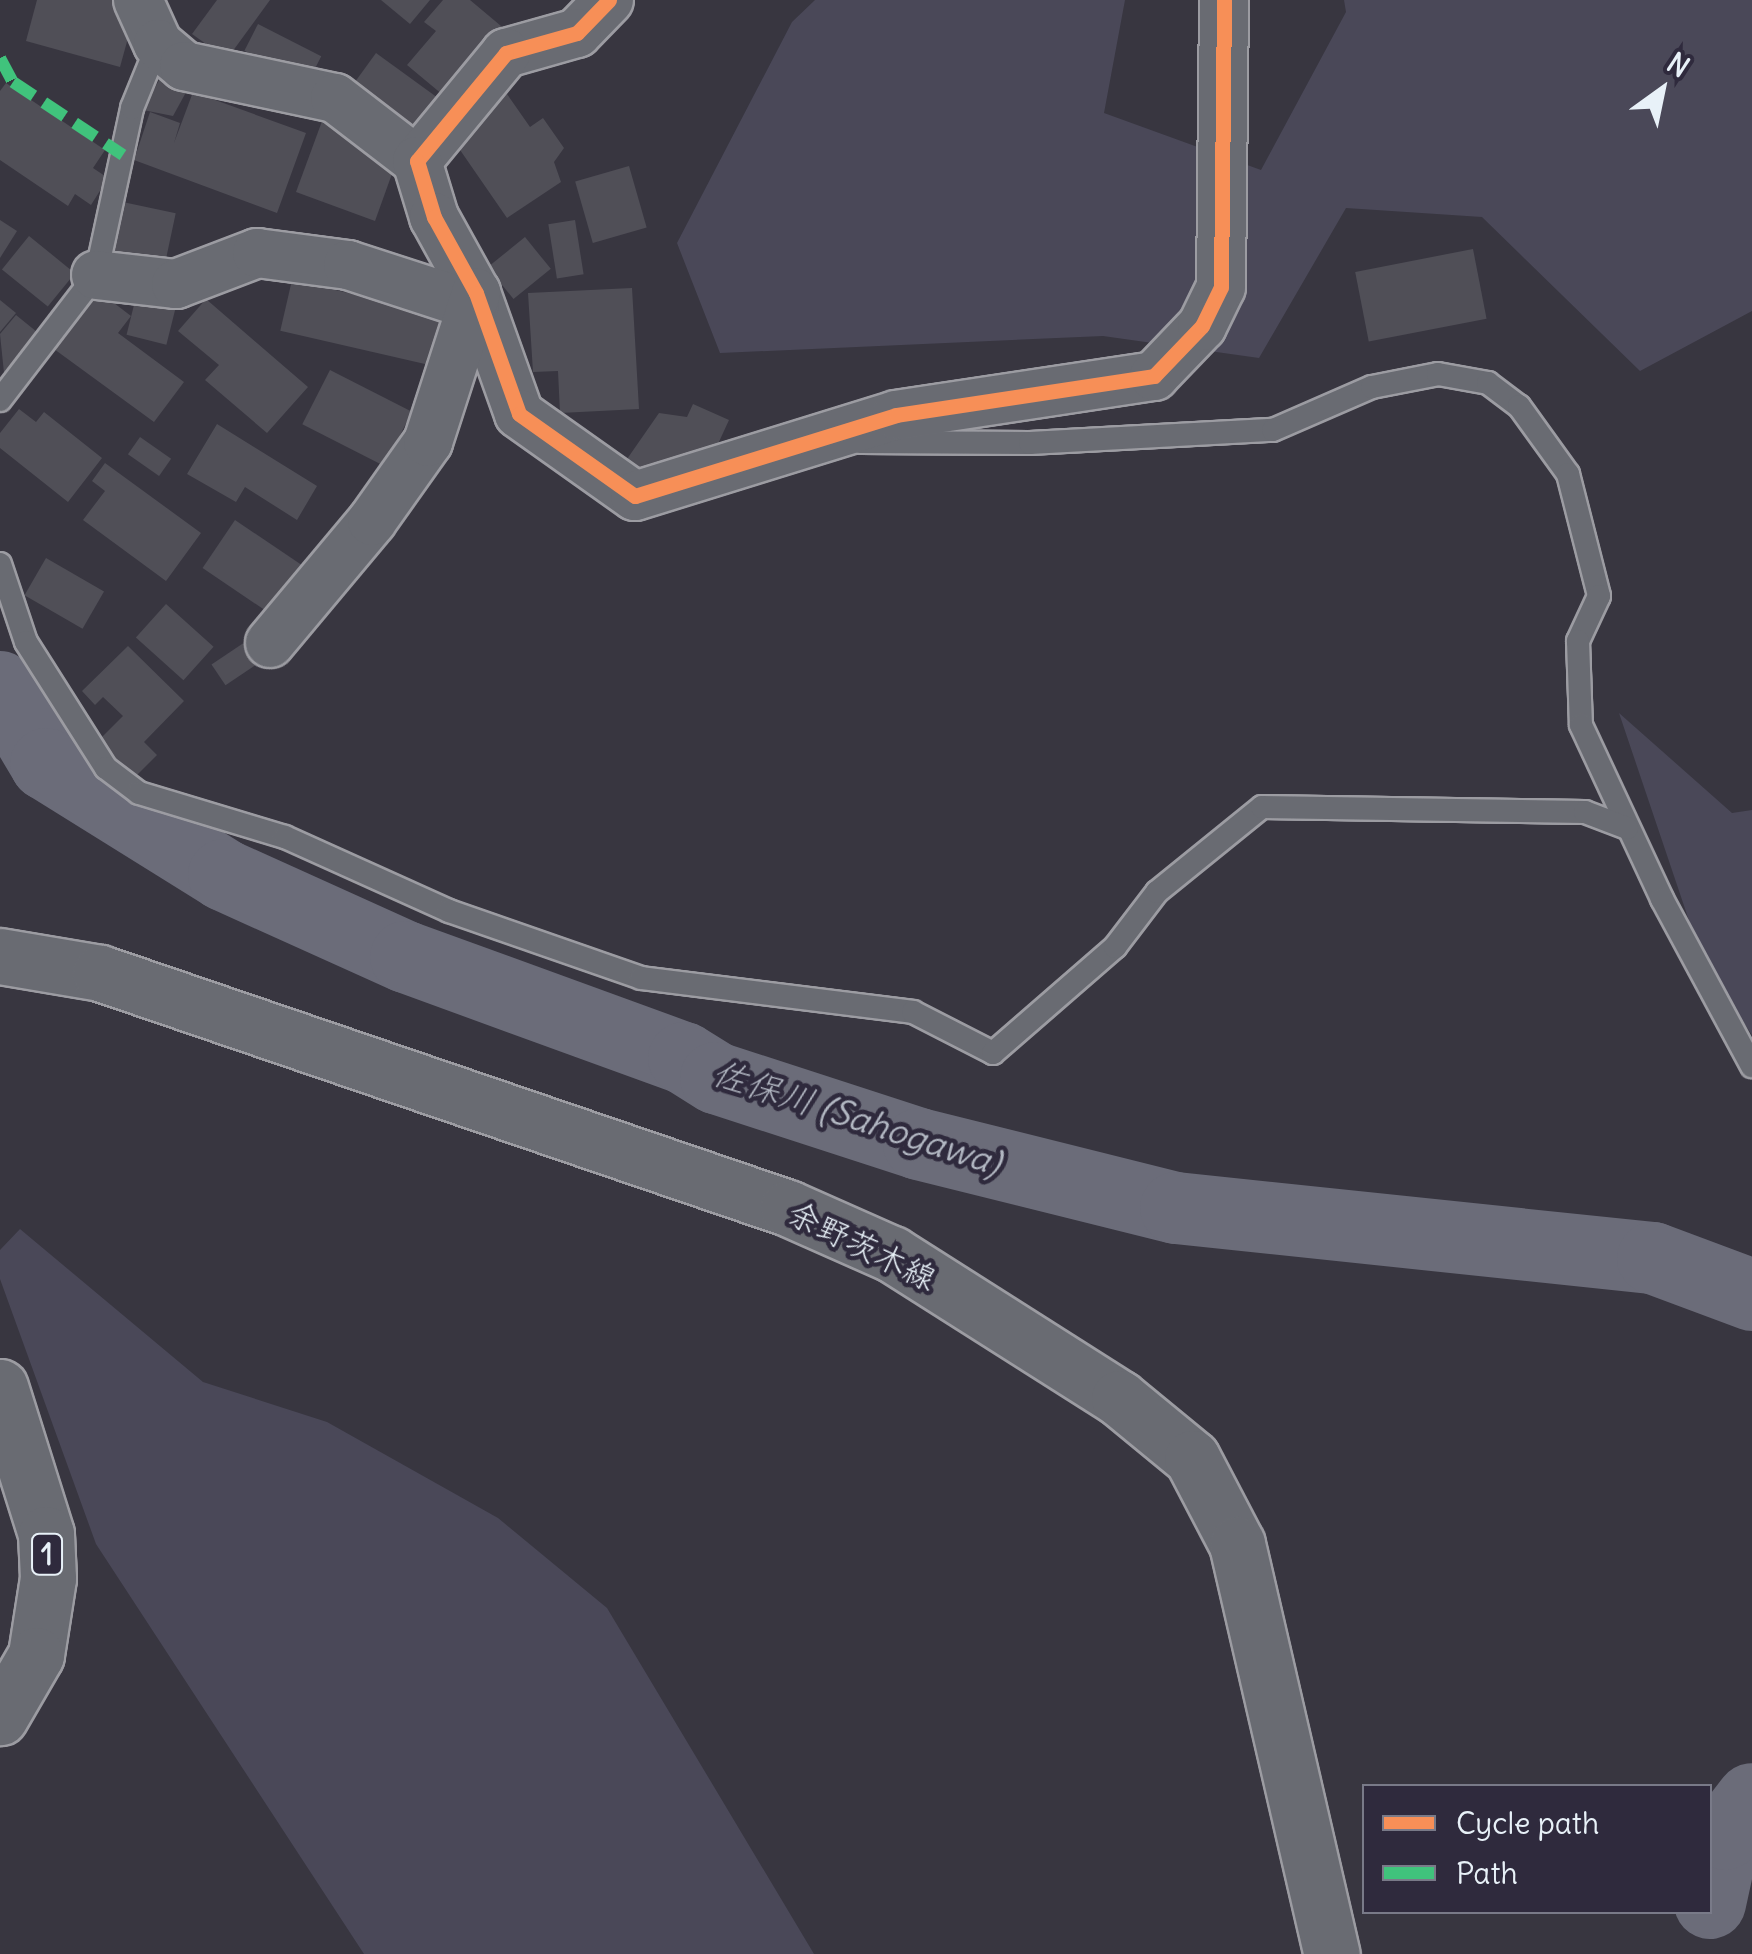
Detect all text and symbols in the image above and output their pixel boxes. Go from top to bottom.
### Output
north arrow [1612,40,1712,140]
text: N [1660,44,1696,85]
water label: 佐保川 (Sahogawa) [708,1051,1006,1183]
street label: 余野茨木線 [782,1194,942,1298]
road number: 1 [30,1529,64,1579]
legend [1362,1784,1712,1914]
text: Cycle path [1456,1804,1599,1842]
text: Path [1456,1854,1518,1892]

